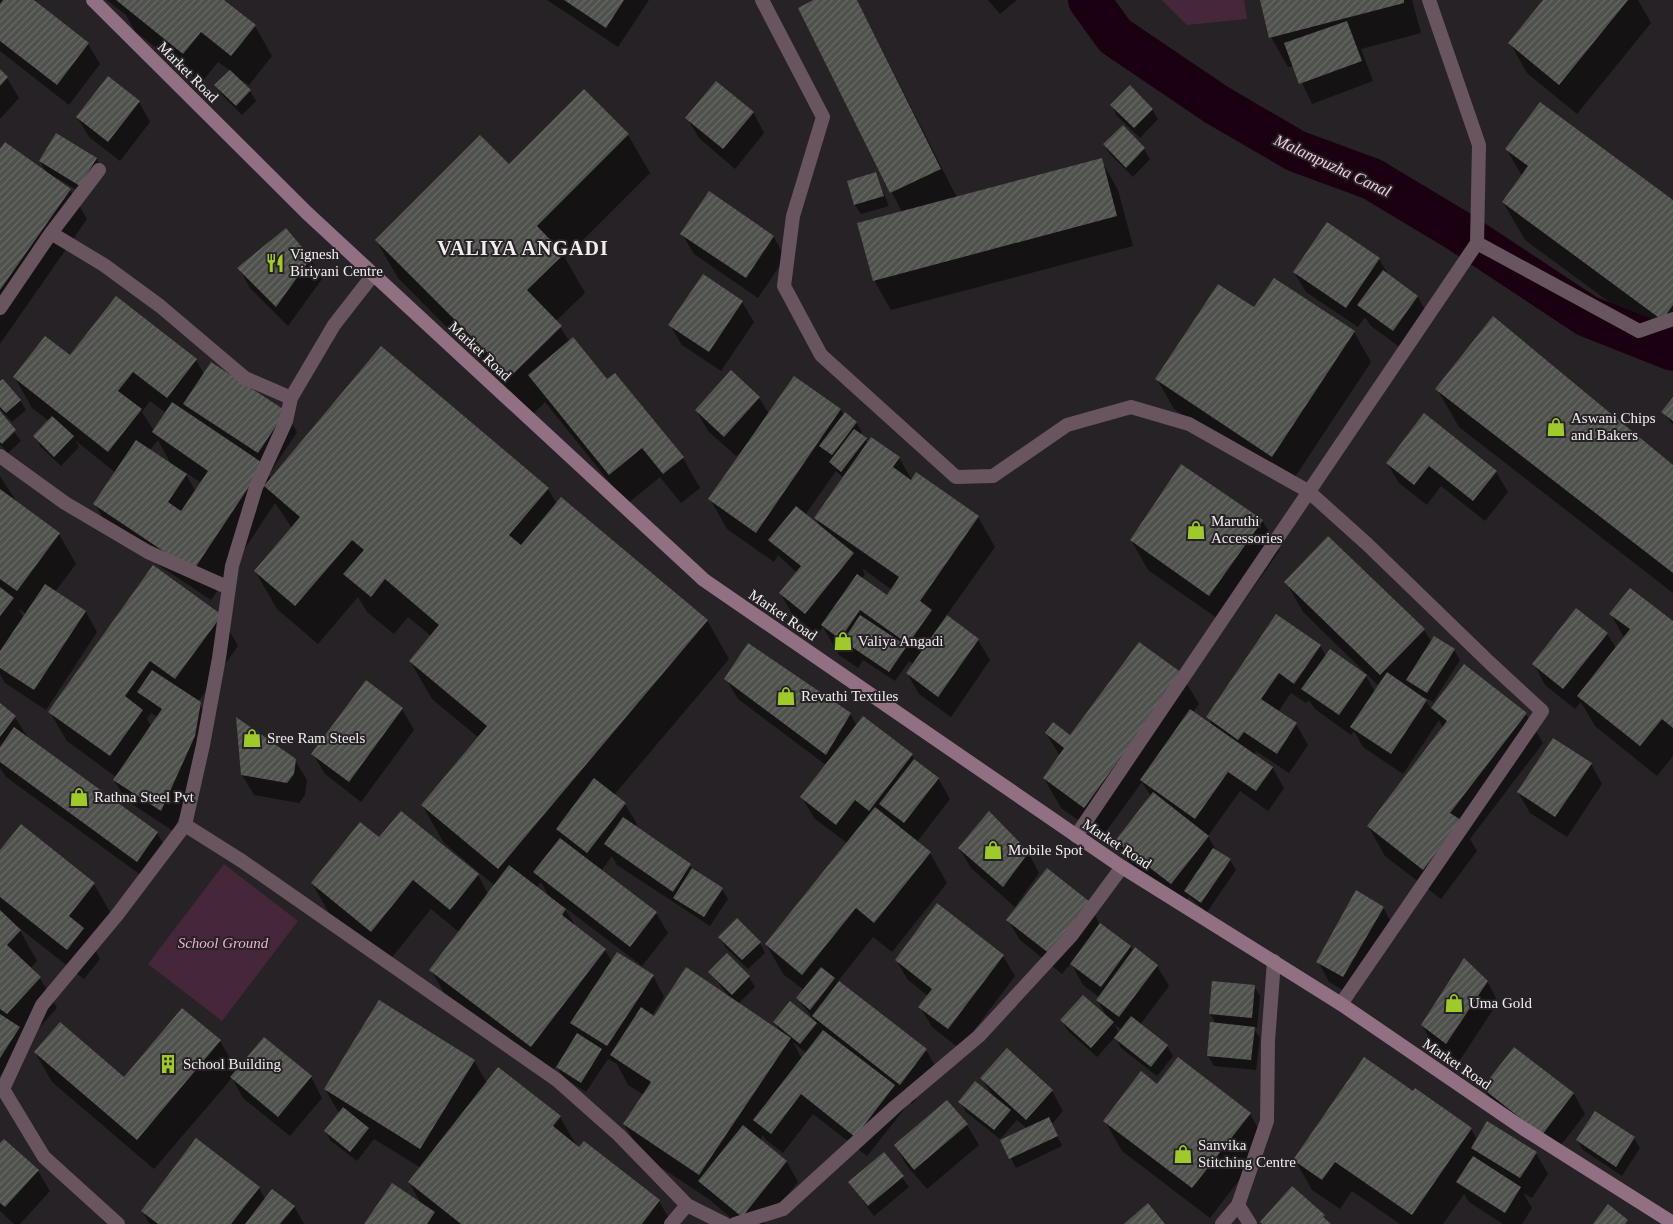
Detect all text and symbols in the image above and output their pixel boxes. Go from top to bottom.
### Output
street label: Market Road [155,39,222,106]
water label: Malampuzha Canal [1270,131,1394,201]
district label: VALIYA ANGADI [437,237,609,259]
place label: Vignesh Biriyani Centre [290,246,383,279]
restaurant icon: Vignesh Biriyani Centre [264,252,286,274]
street label: Market Road [446,318,515,384]
place label: Aswani Chips and Bakers [1571,410,1656,443]
shop icon: Aswani Chips and Bakers [1545,416,1567,438]
place label: Maruthi Accessories [1211,513,1283,546]
shop icon: Maruthi Accessories [1185,519,1207,541]
street label: Market Road [746,586,821,644]
shop icon: Valiya Angadi [832,630,854,652]
place label: Valiya Angadi [858,633,943,649]
shop icon: Revathi Textiles [775,685,797,707]
place label: Revathi Textiles [801,688,899,704]
shop icon: Sree Ram Steels [241,727,263,749]
place label: Sree Ram Steels [267,730,365,746]
shop icon: Rathna Steel Pvt [68,786,90,808]
place label: Rathna Steel Pvt [94,789,195,805]
street label: Market Road [1080,816,1155,872]
shop icon: Mobile Spot [982,839,1004,861]
place label: Mobile Spot [1008,842,1083,858]
park label: School Ground [178,935,269,951]
shop icon: Uma Gold [1443,992,1465,1014]
place label: Uma Gold [1469,995,1532,1011]
street label: Market Road [1420,1035,1495,1093]
building icon: School Building [157,1053,179,1075]
place label: School Building [183,1056,281,1072]
place label: Sanvika Stitching Centre [1198,1137,1296,1170]
shop icon: Sanvika Stitching Centre [1172,1143,1194,1165]

